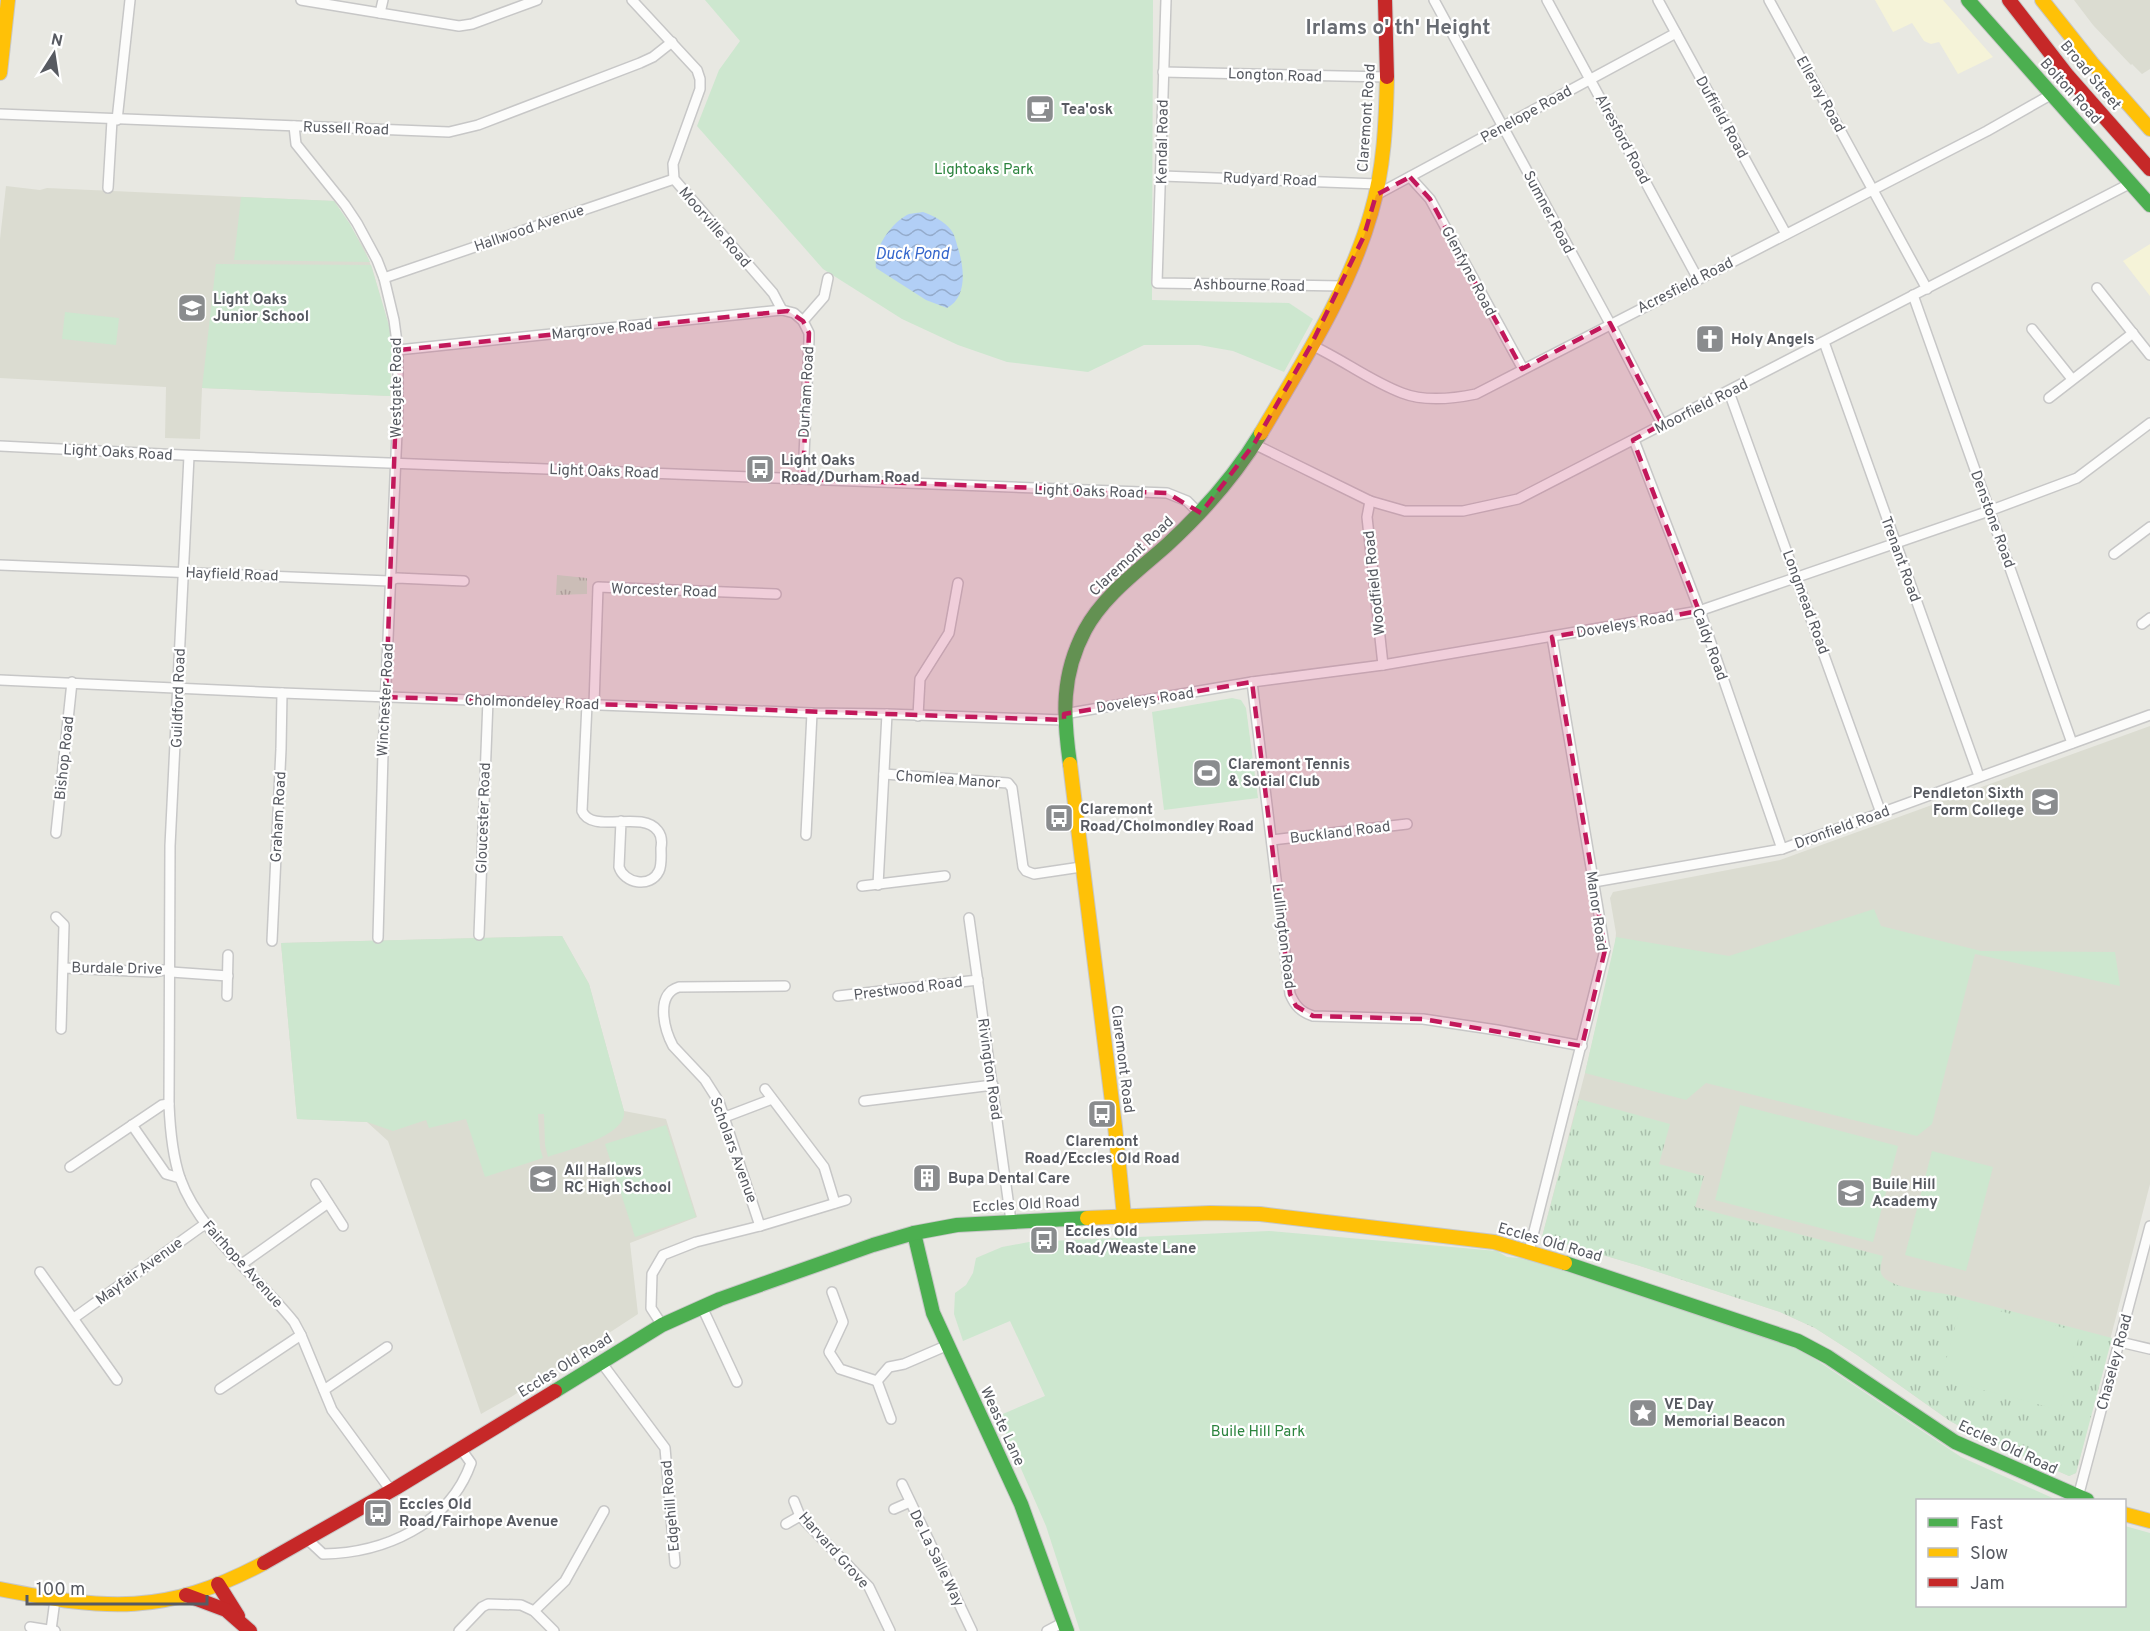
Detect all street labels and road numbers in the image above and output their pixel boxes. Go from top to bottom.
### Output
street label: Broad Street [2055,37,2125,115]
street label: Elleray Road [1791,53,1849,136]
street label: Bolton Road [2035,55,2105,129]
street label: Claremont Road [1354,63,1381,173]
street label: Longton Road [1227,65,1322,88]
street label: Duffield Road [1690,73,1751,162]
street label: Penelope Road [1478,82,1576,148]
street label: Alresford Road [1590,91,1653,188]
street label: Kendal Road [1153,99,1174,185]
street label: Russell Road [302,118,389,140]
street label: Sumner Road [1518,168,1578,258]
street label: Rudyard Road [1222,169,1317,192]
street label: Moorville Road [674,184,754,272]
street label: Hallwood Avenue [472,202,587,257]
street label: Glenfyne Road [1436,223,1499,320]
street label: Acresfield Road [1634,254,1737,319]
street label: Ashbourne Road [1193,276,1305,297]
street label: Margrove Road [551,316,654,345]
street label: Westgate Road [388,338,407,438]
street label: Durham Road [796,346,819,439]
street label: Moorfield Road [1652,376,1752,439]
street label: Light Oaks Road [63,441,173,466]
street label: Light Oaks Road [549,461,659,484]
street label: Denstone Road [1965,468,2018,571]
street label: Light Oaks Road [1034,481,1144,504]
street label: Claremont Road [1086,513,1178,601]
street label: Trenant Road [1875,514,1924,605]
street label: Woodfield Road [1361,529,1390,636]
street label: Longmead Road [1777,548,1832,657]
street label: Hayfield Road [185,564,279,587]
street label: Worcester Road [610,580,717,603]
street label: Caldy Road [1687,605,1731,684]
street label: Doveleys Road [1575,608,1675,643]
street label: Winchester Road [374,643,399,757]
street label: Guildford Road [168,648,191,748]
street label: Doveleys Road [1095,684,1195,719]
street label: Cholmondeley Road [464,692,600,715]
street label: Bishop Road [52,715,79,801]
street label: Gloucester Road [473,762,496,874]
street label: Chomlea Manor [895,767,1001,794]
street label: Graham Road [268,771,291,863]
street label: Dronfield Road [1792,802,1893,854]
street label: Buckland Road [1289,818,1391,849]
street label: Manor Road [1580,870,1611,953]
street label: Lullington Road [1267,882,1298,990]
street label: Burdale Drive [71,959,163,980]
street label: Prestwood Road [853,973,964,1006]
street label: Claremont Road [1105,1004,1138,1114]
street label: Rivington Road [972,1017,1005,1121]
street label: Scholars Avenue [705,1095,761,1206]
street label: Eccles Old Road [972,1193,1080,1218]
street label: Fairhope Avenue [198,1217,286,1313]
street label: Eccles Old Road [1495,1219,1604,1267]
street label: Mayfair Avenue [93,1234,187,1310]
street label: Chaseley Road [2093,1312,2137,1413]
street label: Eccles Old Road [515,1330,616,1403]
street label: Weaste Lane [975,1384,1028,1469]
street label: Eccles Old Road [1955,1417,2060,1480]
street label: Edgehill Road [658,1459,685,1552]
street label: De La Salle Way [904,1507,967,1610]
street label: Harvard Grove [793,1509,872,1593]

